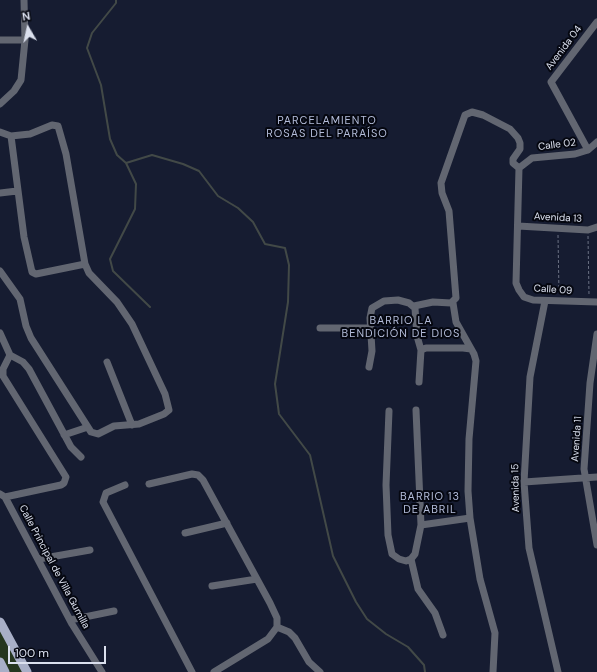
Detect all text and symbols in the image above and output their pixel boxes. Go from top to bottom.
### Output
north arrow [8,8,48,48]
text: N [21,9,31,24]
street label: Avenida 04 [543,24,585,72]
district label: PARCELAMIENTO ROSAS DEL PARAÍSO [266,114,388,140]
street label: Calle 02 [537,137,577,153]
street label: Avenida 13 [534,211,582,225]
street label: Calle 09 [533,283,573,297]
district label: BARRIO LA BENDICIÓN DE DIOS [342,314,460,340]
street label: Avenida 11 [569,416,585,462]
street label: Avenida 15 [510,464,522,512]
district label: BARRIO 13 DE ABRIL [400,490,460,516]
street label: Calle Principal de Villa Gumilla [16,503,92,631]
scale bar [10,638,108,664]
text: 100 m [15,645,49,661]

